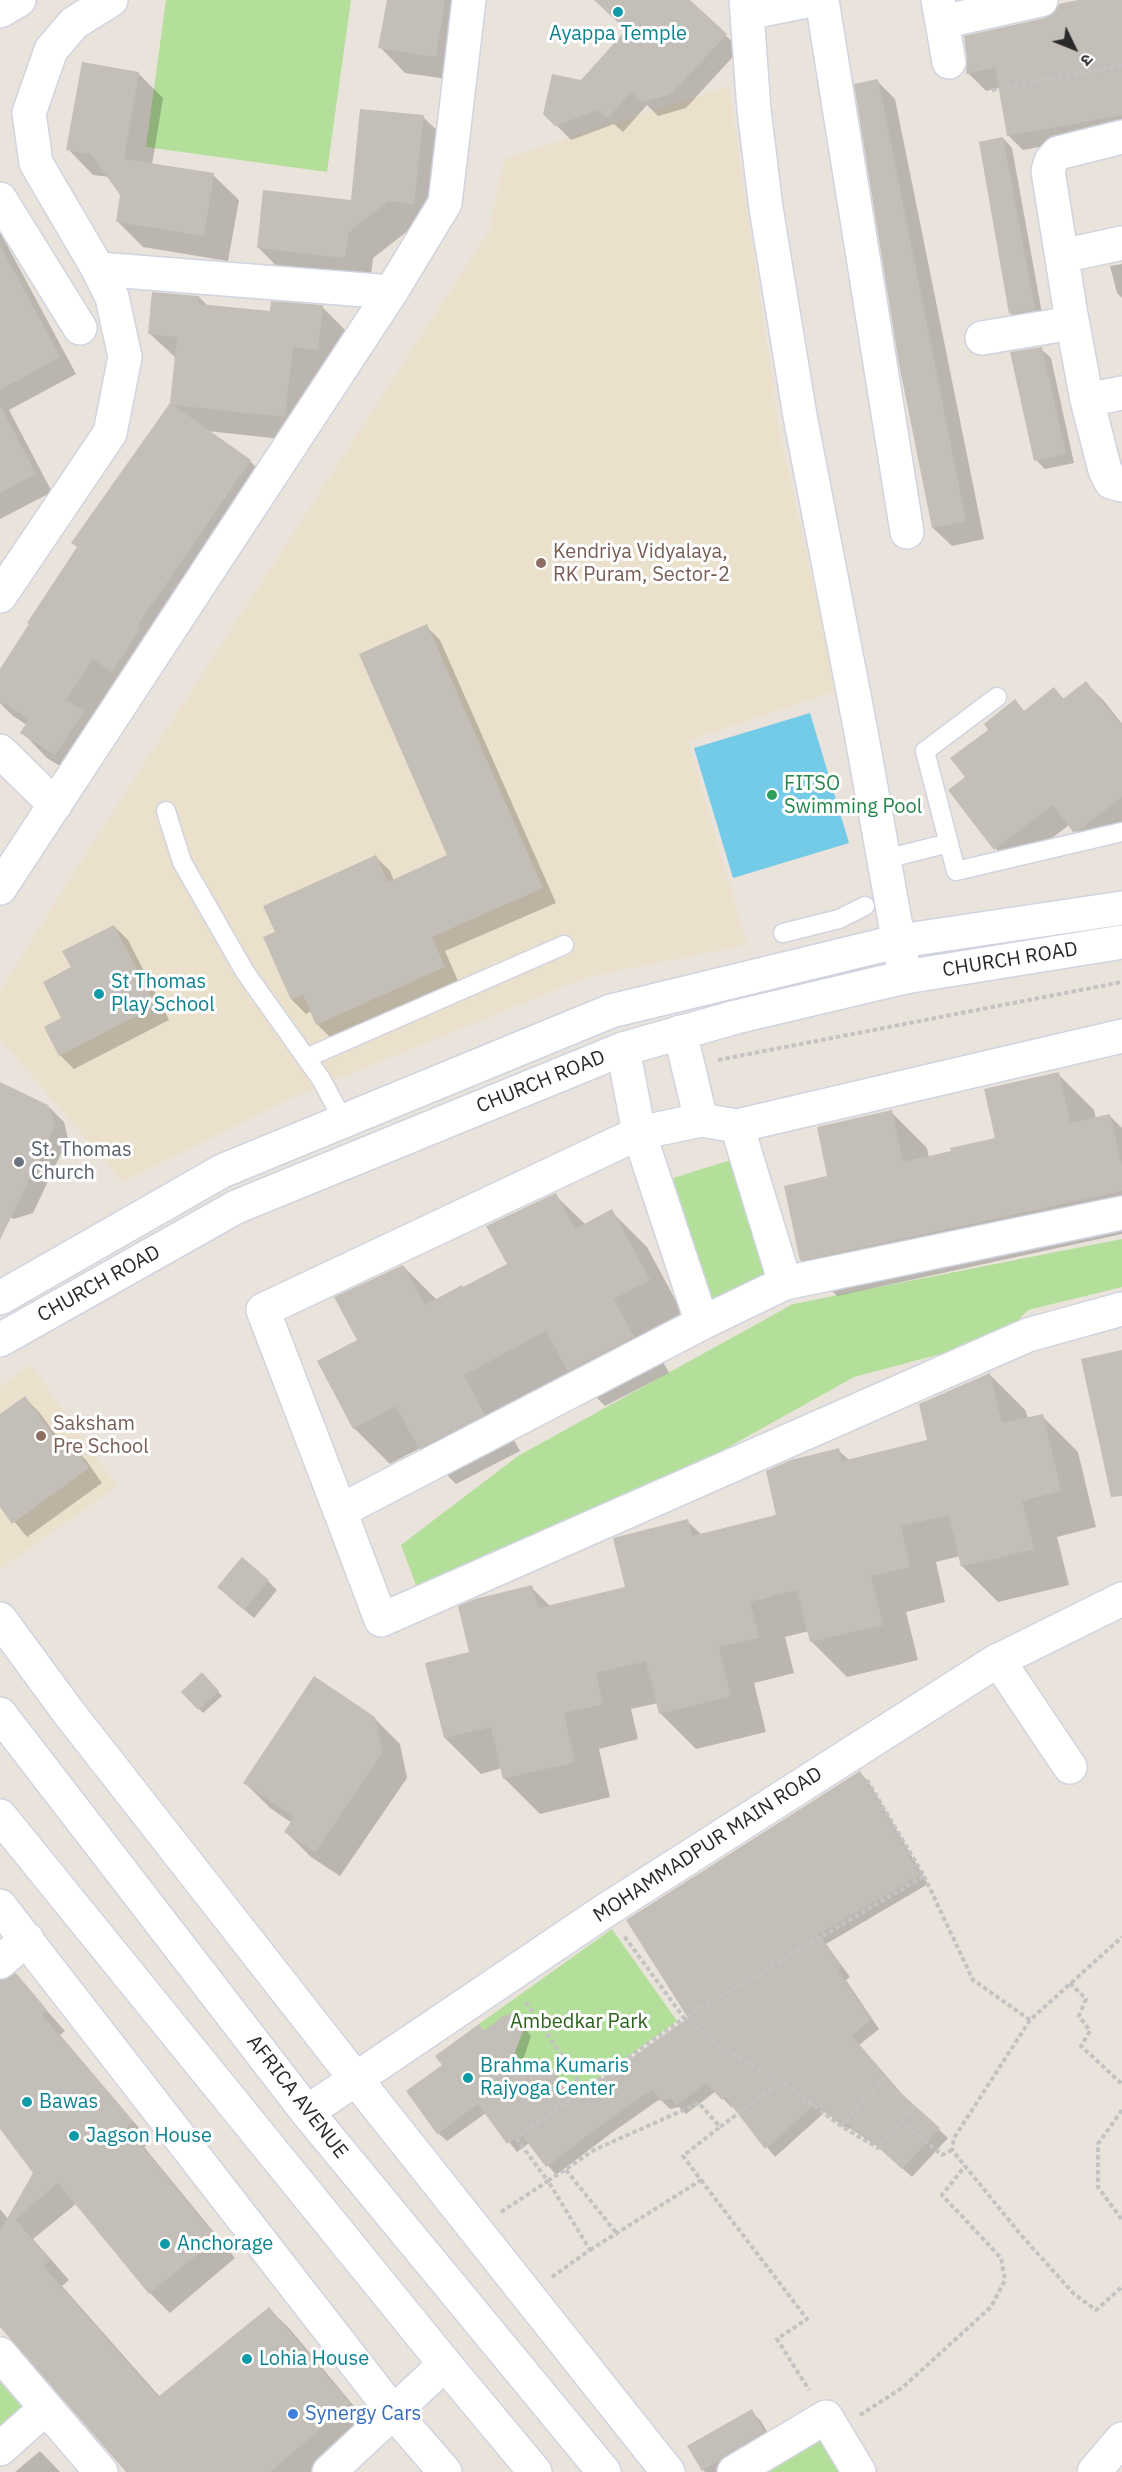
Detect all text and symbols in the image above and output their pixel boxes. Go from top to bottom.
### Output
marker: Ayappa Temple [611,5,625,19]
north arrow [1044,18,1104,78]
place label: Ayappa Temple [549,22,687,46]
text: उ [1077,50,1098,71]
place label: Kendriya Vidyalaya, RK Puram, Sector-2 [553,540,730,587]
marker: Kendriya Vidyalaya, RK Puram, Sector-2 [534,556,548,570]
place label: FITSO Swimming Pool [784,772,922,819]
marker: FITSO Swimming Pool [765,788,779,802]
street label: CHURCH ROAD [941,937,1079,983]
place label: St Thomas Play School [111,970,215,1017]
marker: St Thomas Play School [92,987,106,1001]
street label: CHURCH ROAD [473,1045,609,1119]
place label: St. Thomas Church [31,1138,132,1185]
marker: St. Thomas Church [12,1155,26,1169]
street label: CHURCH ROAD [33,1240,165,1328]
place label: Saksham Pre School [53,1412,149,1459]
marker: Saksham Pre School [34,1429,48,1443]
street label: MOHAMMADPUR MAIN ROAD [589,1762,827,1928]
park label: Ambedkar Park [510,2010,648,2034]
street label: AFRICA AVENUE [241,2031,353,2163]
place label: Brahma Kumaris Rajyoga Center [480,2054,629,2101]
marker: Brahma Kumaris Rajyoga Center [461,2071,475,2085]
place label: Bawas [39,2090,98,2114]
marker: Bawas [20,2095,34,2109]
place label: Jagson House [86,2124,212,2148]
marker: Jagson House [67,2129,81,2143]
place label: Anchorage [177,2232,273,2256]
marker: Anchorage [158,2237,172,2251]
place label: Lohia House [259,2347,369,2371]
marker: Lohia House [240,2352,254,2366]
place label: Synergy Cars [305,2402,421,2426]
marker: Synergy Cars [286,2407,300,2421]

